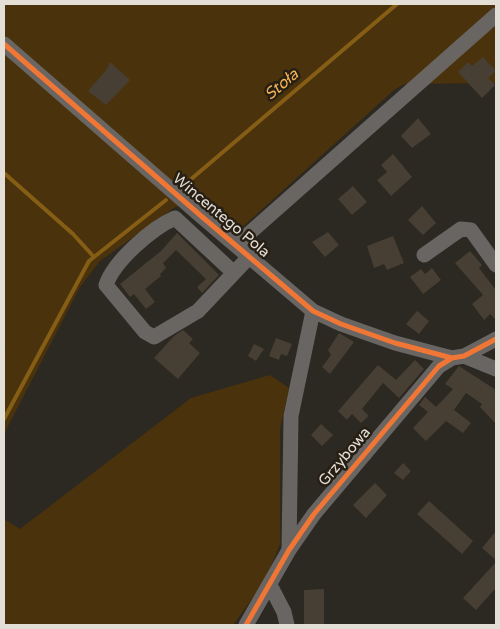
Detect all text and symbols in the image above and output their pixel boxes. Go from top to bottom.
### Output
water label: Stoła [261,65,303,105]
street label: Wincentego Pola [169,170,273,262]
street label: Grzybowa [315,424,375,490]

